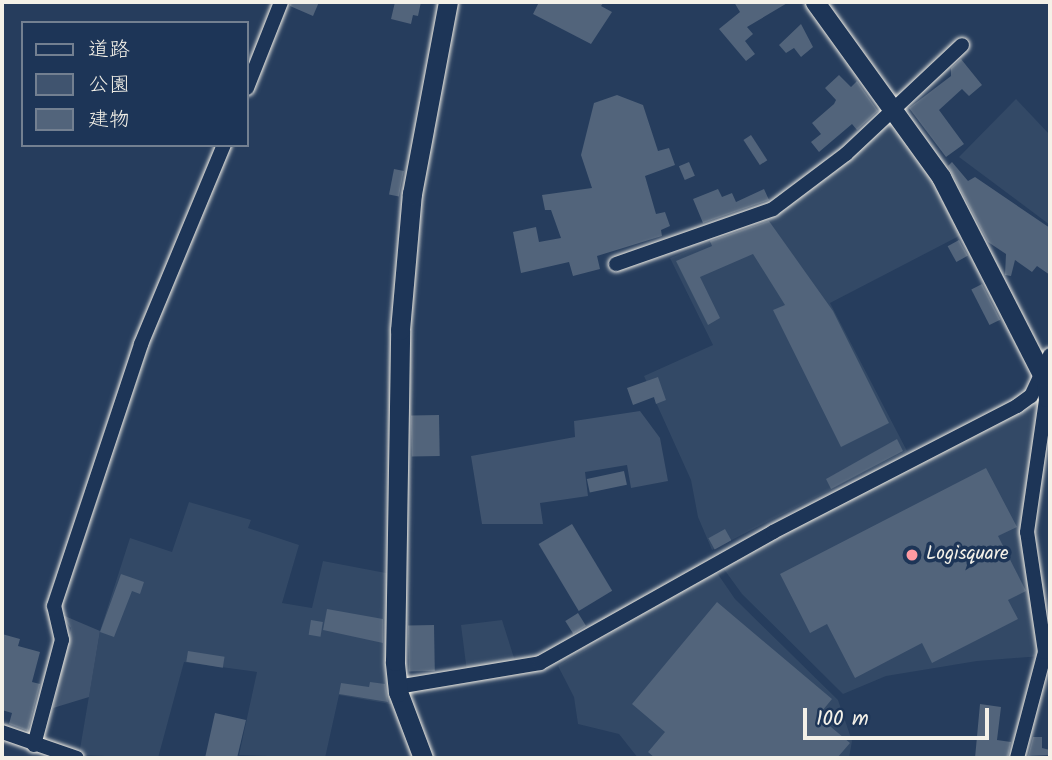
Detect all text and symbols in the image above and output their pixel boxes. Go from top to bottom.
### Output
legend [21,21,248,147]
text: 道路 [88,34,130,67]
text: 公園 [88,69,130,102]
text: 建物 [88,104,130,137]
place label: Logisquare [926,544,1009,566]
marker: Logisquare [904,547,920,563]
scale bar [807,694,992,738]
text: 100 m [816,703,869,736]

